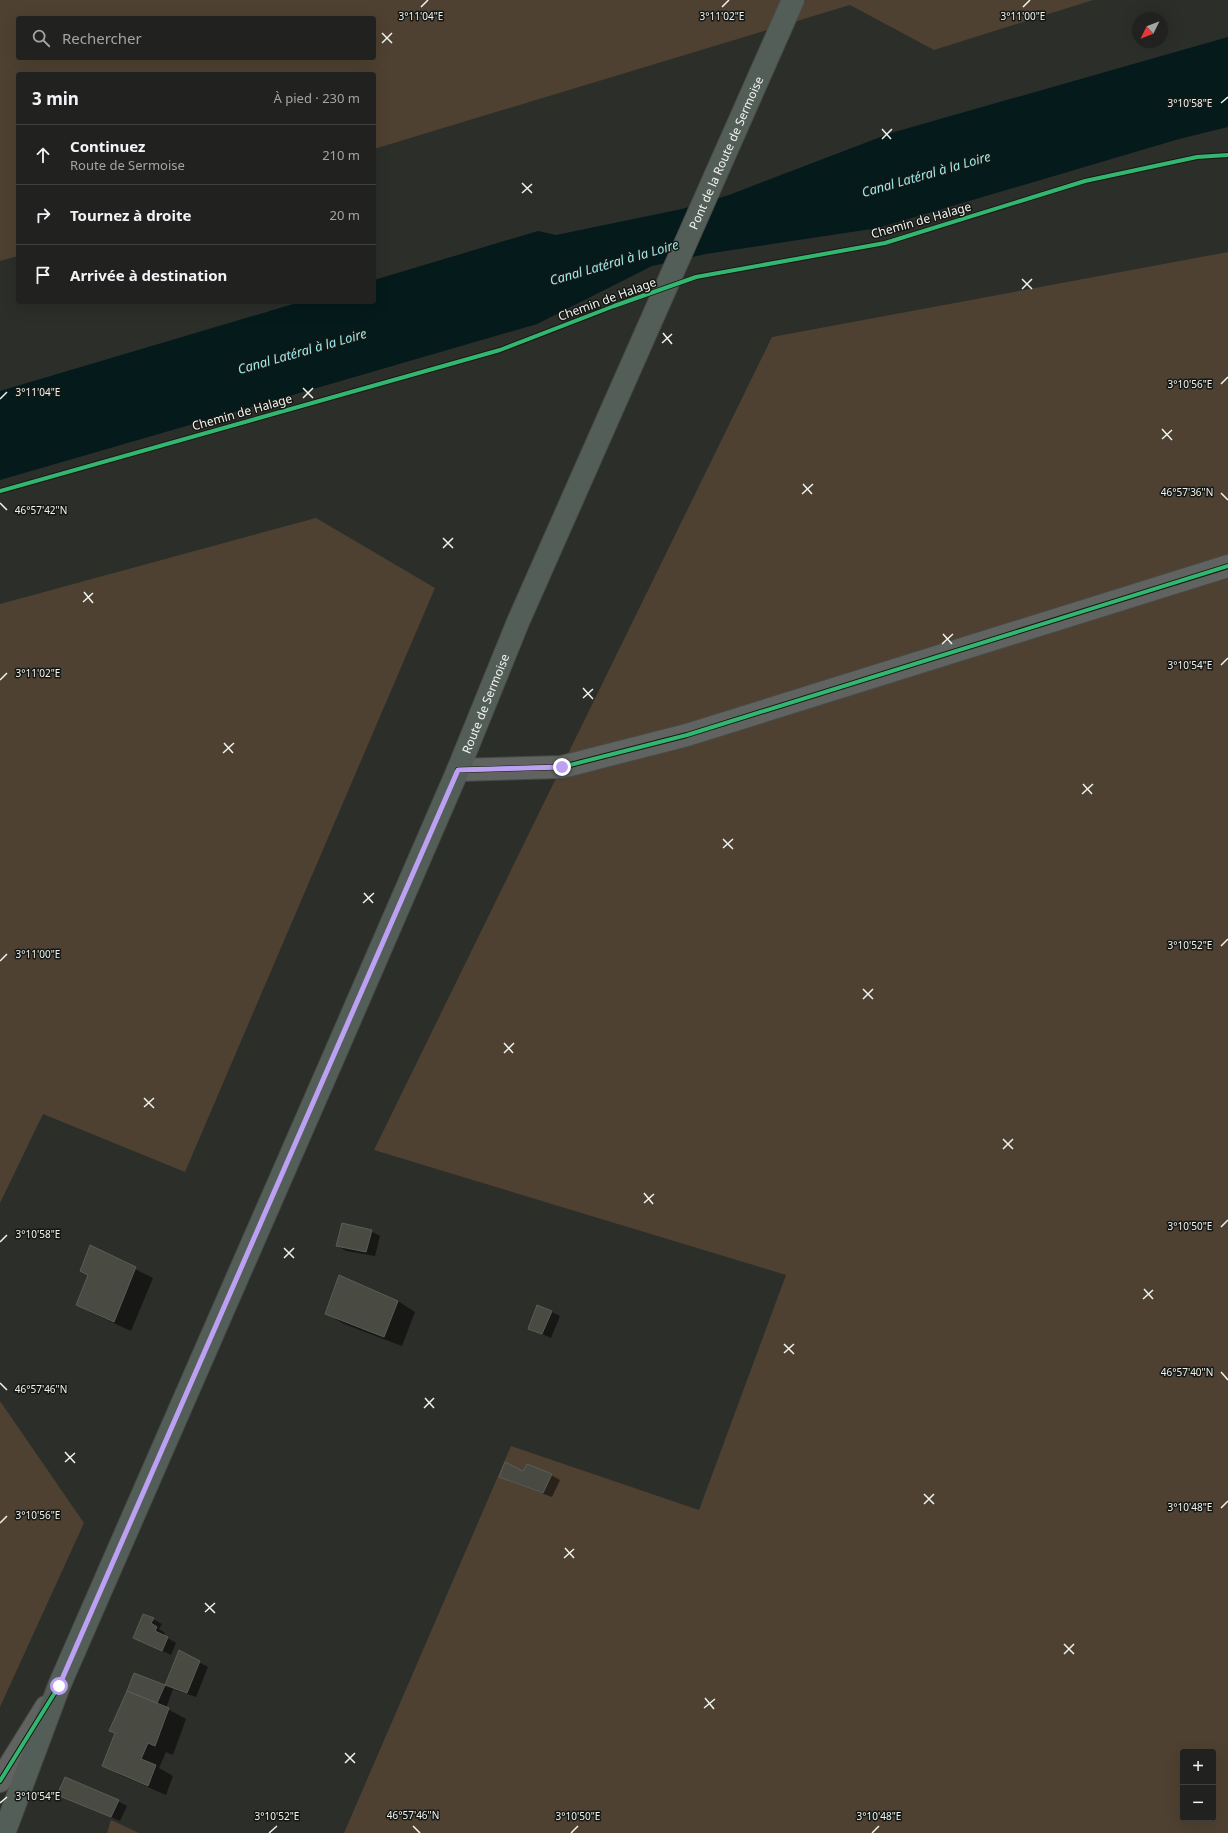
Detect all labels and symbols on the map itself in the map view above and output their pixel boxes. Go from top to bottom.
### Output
text: 3°11'04"E [399,9,443,23]
text: 3°11'02"E [700,9,744,23]
text: 3°11'00"E [1001,9,1045,23]
north arrow [1132,12,1168,48]
street label: Pont de la Route de Sermoise [684,73,767,232]
text: 3°10'58"E [1168,96,1212,110]
water label: Canal Latéral à la Loire [859,147,993,201]
street label: Chemin de Halage [869,198,973,242]
water label: Canal Latéral à la Loire [547,235,681,289]
street label: Chemin de Halage [555,273,659,325]
water label: Canal Latéral à la Loire [235,324,369,378]
text: 3°10'56"E [1168,377,1212,391]
text: 3°11'04"E [16,385,60,399]
street label: Chemin de Halage [190,390,294,434]
text: 46°57'36"N [1161,485,1213,499]
text: 46°57'42"N [15,503,67,517]
street label: Route de Sermoise [457,651,513,756]
text: 3°10'54"E [1168,658,1212,672]
text: 3°11'02"E [16,666,60,680]
route end [553,758,571,776]
text: 3°10'52"E [1168,938,1212,952]
text: 3°11'00"E [16,947,60,961]
text: 3°10'50"E [1168,1219,1212,1233]
text: 3°10'58"E [16,1227,60,1241]
text: 46°57'40"N [1161,1365,1213,1379]
text: 46°57'46"N [15,1382,67,1396]
text: 3°10'48"E [1168,1500,1212,1514]
text: 3°10'56"E [16,1508,60,1522]
route start [50,1677,68,1695]
text: 3°10'54"E [16,1789,60,1803]
text: 46°57'46"N [387,1808,439,1822]
text: 3°10'52"E [255,1809,299,1823]
text: 3°10'50"E [556,1809,600,1823]
text: 3°10'48"E [857,1809,901,1823]

